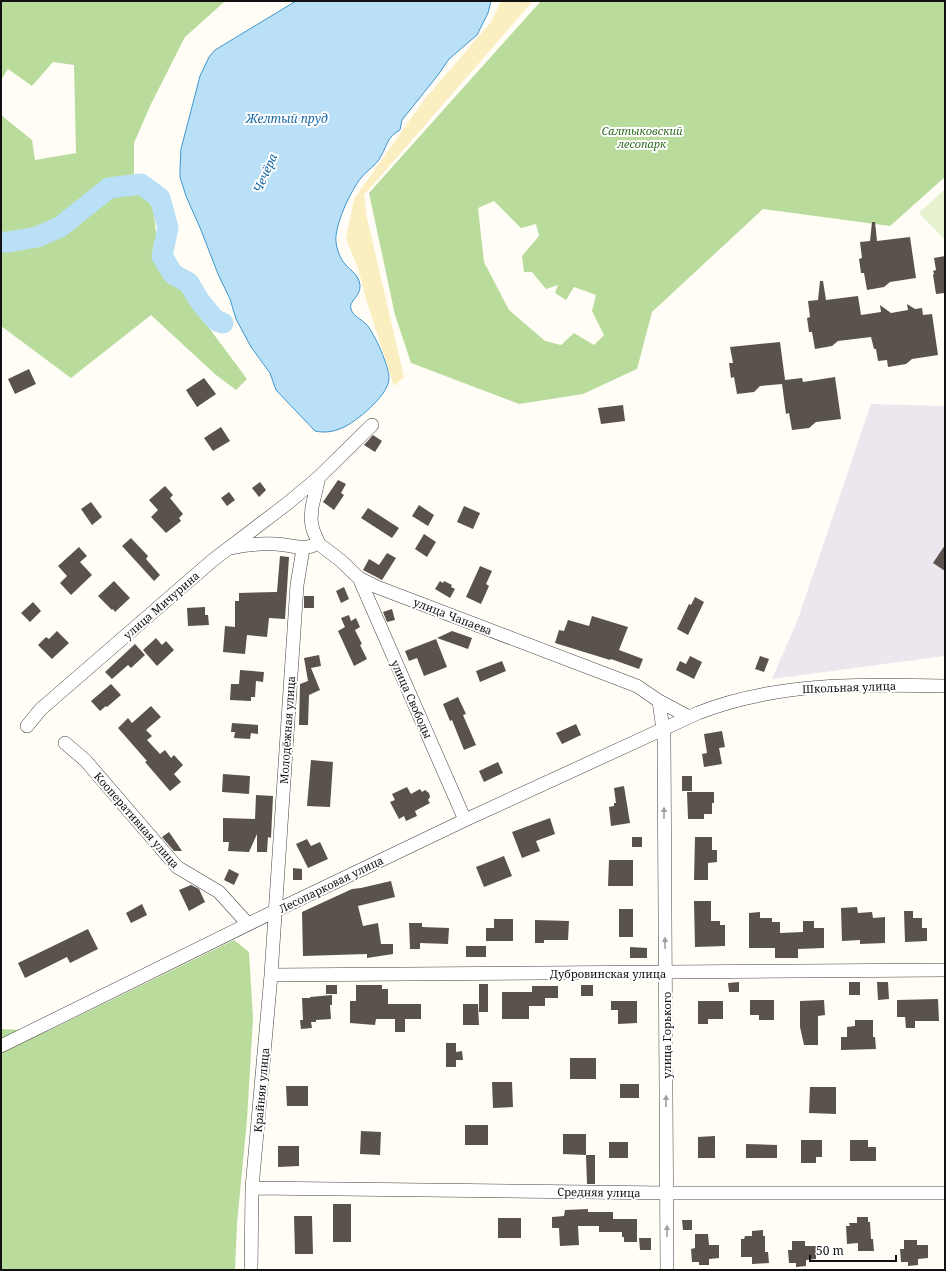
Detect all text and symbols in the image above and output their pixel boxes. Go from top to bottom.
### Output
water label: Желтый пруд [245,110,328,127]
park label: Салтыковский лесопарк [601,123,683,151]
water label: Чечёра [249,151,281,195]
street label: улица Мичурина [120,568,202,642]
street label: улица Чапаева [411,594,495,638]
street label: улица Свободы [388,657,436,741]
street label: Молодёжная улица [276,676,298,784]
street label: Школьная улица [802,678,896,696]
street label: Кооперативная улица [91,769,183,871]
one-way arrow [661,806,667,819]
street label: Лесопарковая улица [276,852,386,916]
one-way arrow [662,936,668,949]
street label: Дубровинская улица [550,966,666,981]
street label: улица Горького [659,992,674,1078]
street label: Крайняя улица [250,1047,272,1133]
one-way arrow [663,1094,669,1107]
street label: Средняя улица [557,1184,641,1200]
one-way arrow [664,1224,670,1237]
scale bar [810,1237,896,1263]
text: 50 m [816,1242,844,1259]

